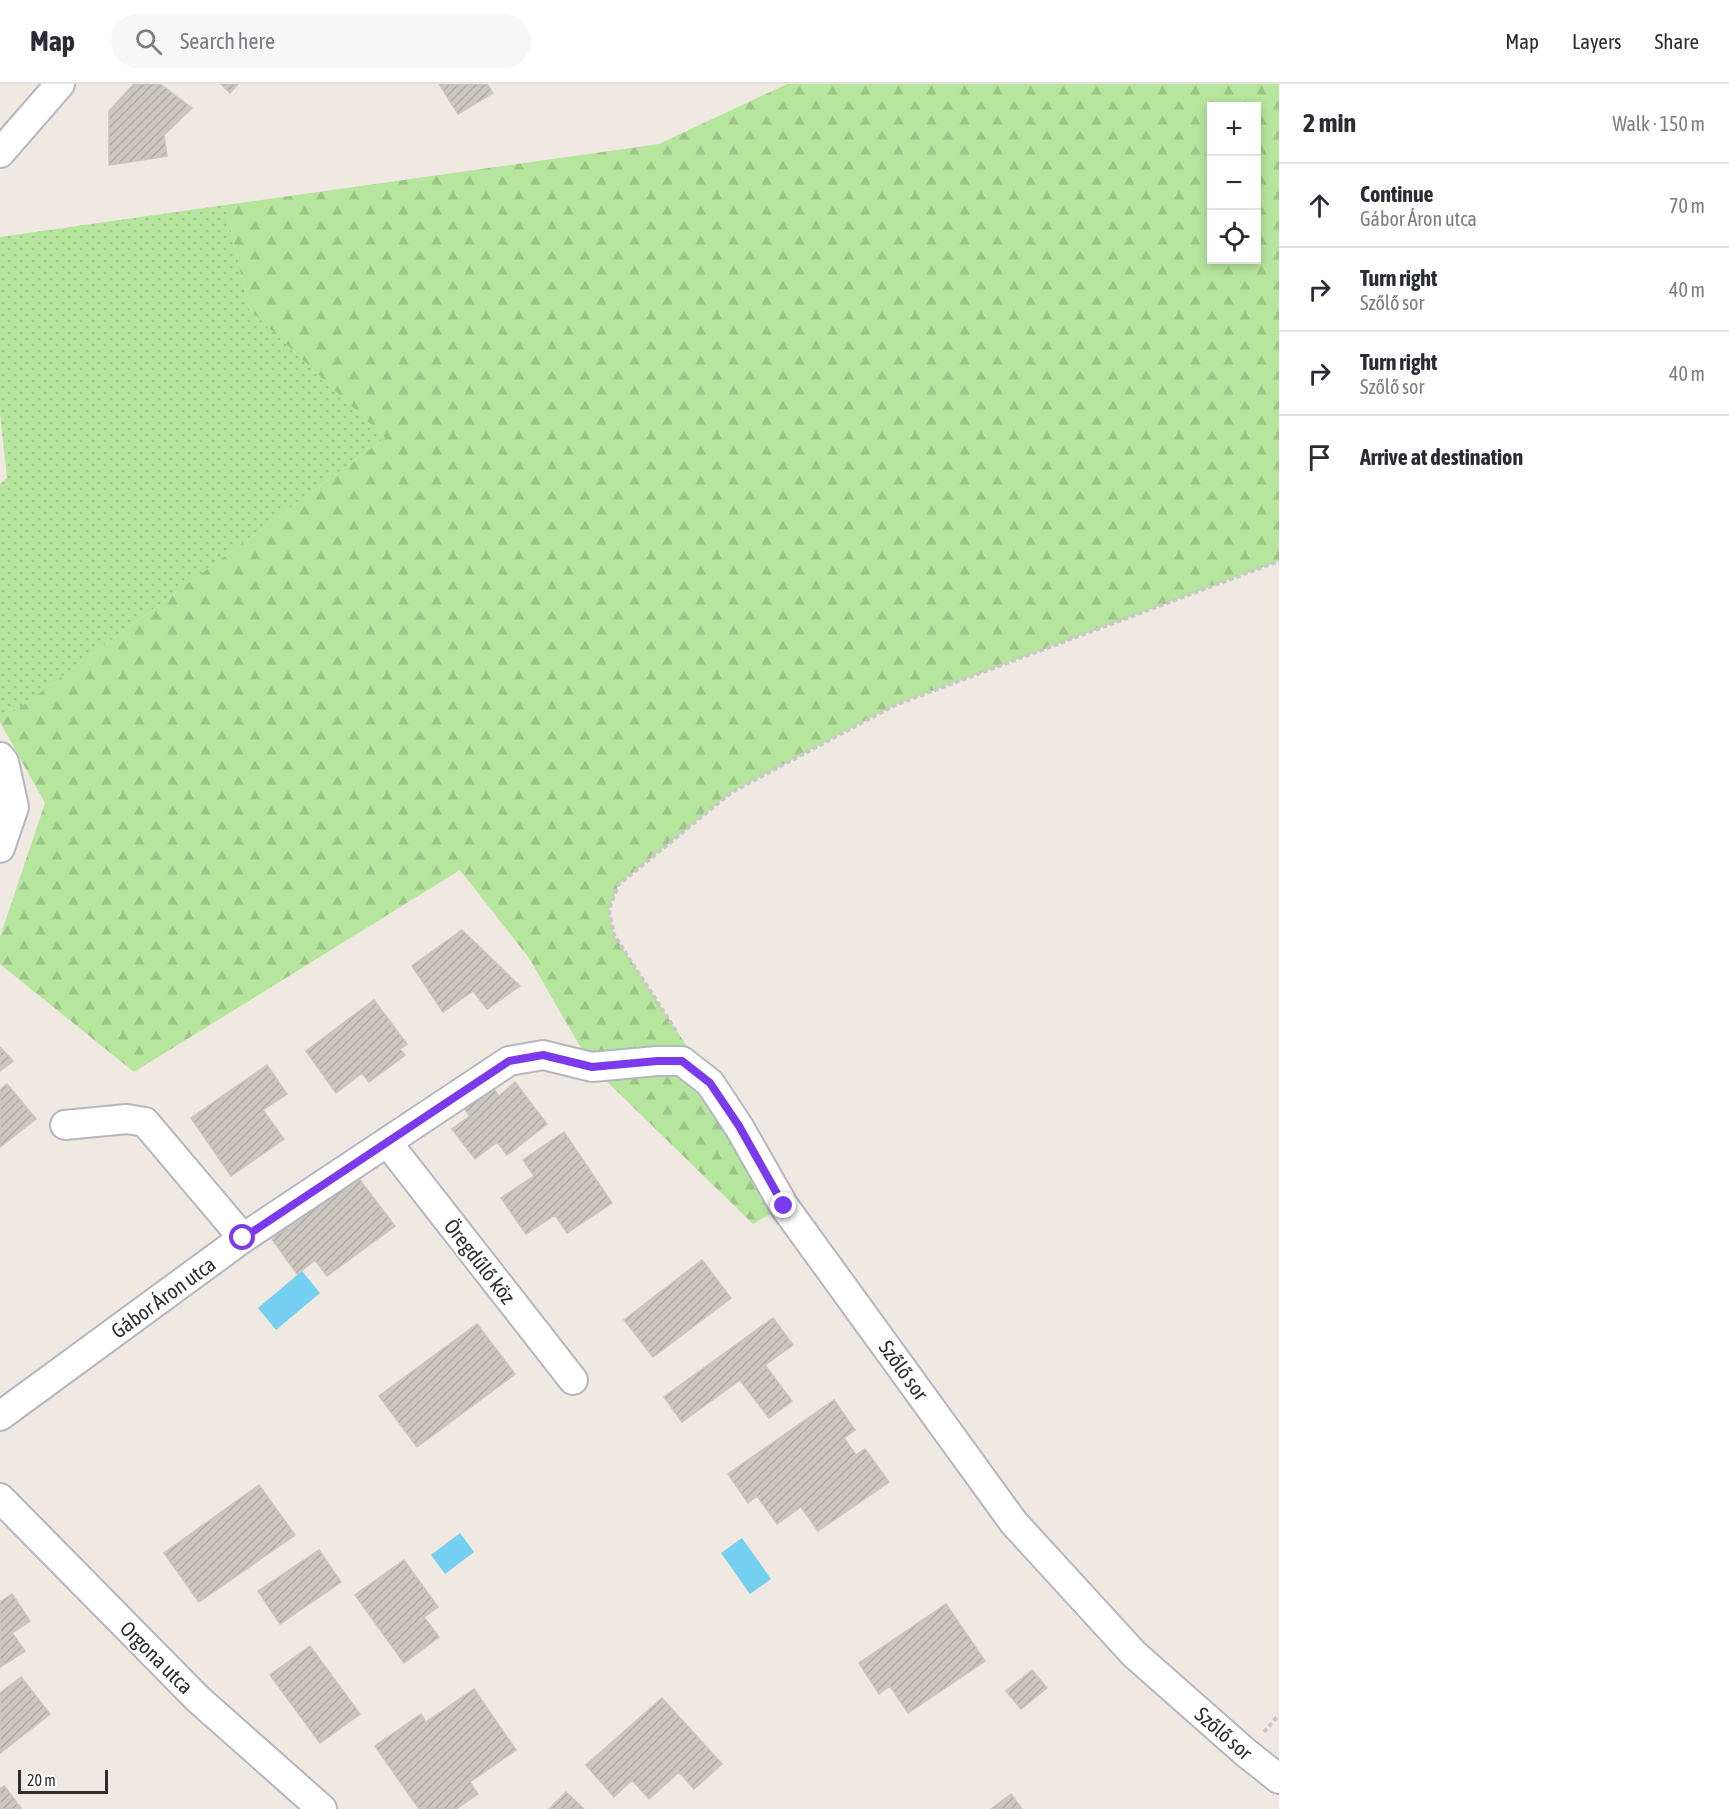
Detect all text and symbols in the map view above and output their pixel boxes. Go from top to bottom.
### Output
search box [111,14,531,68]
text: Map [30,25,75,57]
icon: search [132,25,165,58]
text: Search here [180,28,275,54]
text: Map [1505,29,1539,53]
text: Layers [1572,29,1622,53]
text: Share [1655,29,1699,53]
map controls [1207,102,1261,264]
button: + [1207,102,1261,156]
text: 2 min [1303,108,1356,138]
text: Walk · 150 m [1613,112,1705,135]
button: − [1207,156,1261,210]
text: Continue [1360,181,1434,207]
icon: ahead [1303,189,1336,222]
text: 70 m [1669,194,1705,217]
text: Gábor Áron utca [1360,207,1477,230]
button: locate [1207,210,1261,264]
text: Turn right [1360,265,1437,291]
icon: right [1303,273,1336,306]
text: 40 m [1669,278,1705,301]
text: Szőlő sor [1360,291,1424,314]
text: Turn right [1360,349,1437,375]
icon: right [1303,357,1336,390]
text: 40 m [1669,362,1705,385]
text: Szőlő sor [1360,375,1424,398]
icon: arrive [1303,441,1336,474]
text: Arrive at destination [1360,444,1523,470]
route end [770,1192,796,1218]
street label: Öregdűlő köz [440,1214,521,1308]
route start [229,1224,255,1250]
street label: Gábor Áron utca [106,1251,220,1343]
street label: Szőlő sor [874,1336,934,1405]
street label: Orgona utca [116,1616,198,1698]
street label: Szőlő sor [1191,1702,1258,1765]
scale bar [18,1767,108,1794]
text: 20 m [27,1771,56,1789]

